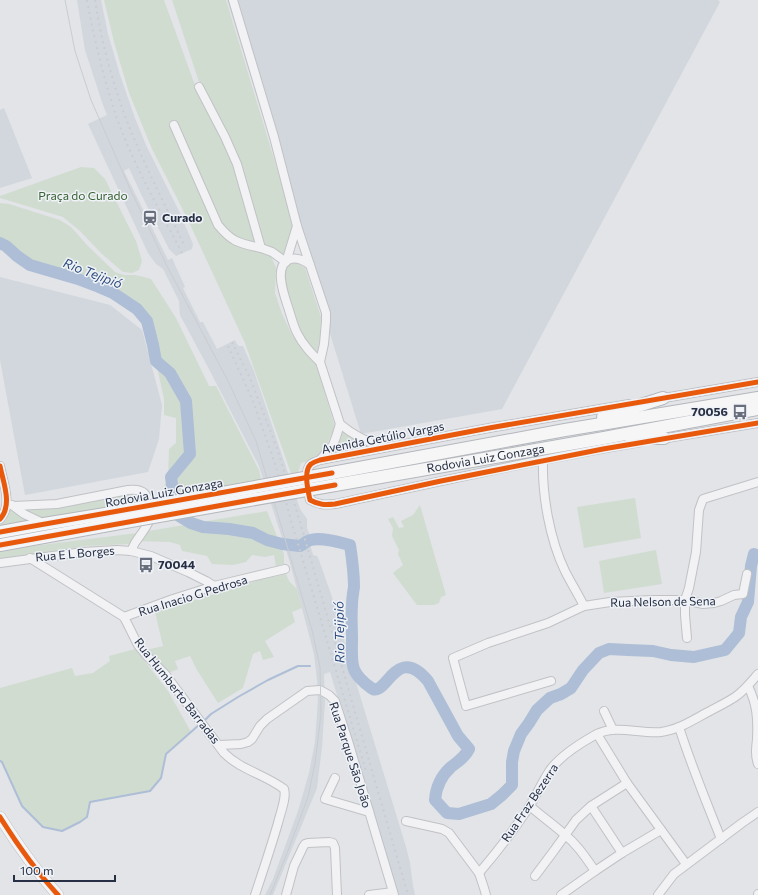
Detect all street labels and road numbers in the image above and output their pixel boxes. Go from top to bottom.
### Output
street label: Avenida Getúlio Vargas [320,418,445,456]
street label: Rodovia Luiz Gonzaga [426,441,546,475]
street label: Rodovia Luiz Gonzaga [104,475,224,509]
street label: Rua E L Borges [35,543,115,563]
street label: Rua Inacio G Pedrosa [136,572,249,618]
street label: Rua Nelson de Sena [610,593,716,609]
street label: Rua Humberto Barradas [132,635,223,746]
street label: Rua Parque São João [326,700,375,810]
street label: Rua Fraz Bezerra [498,761,560,844]

